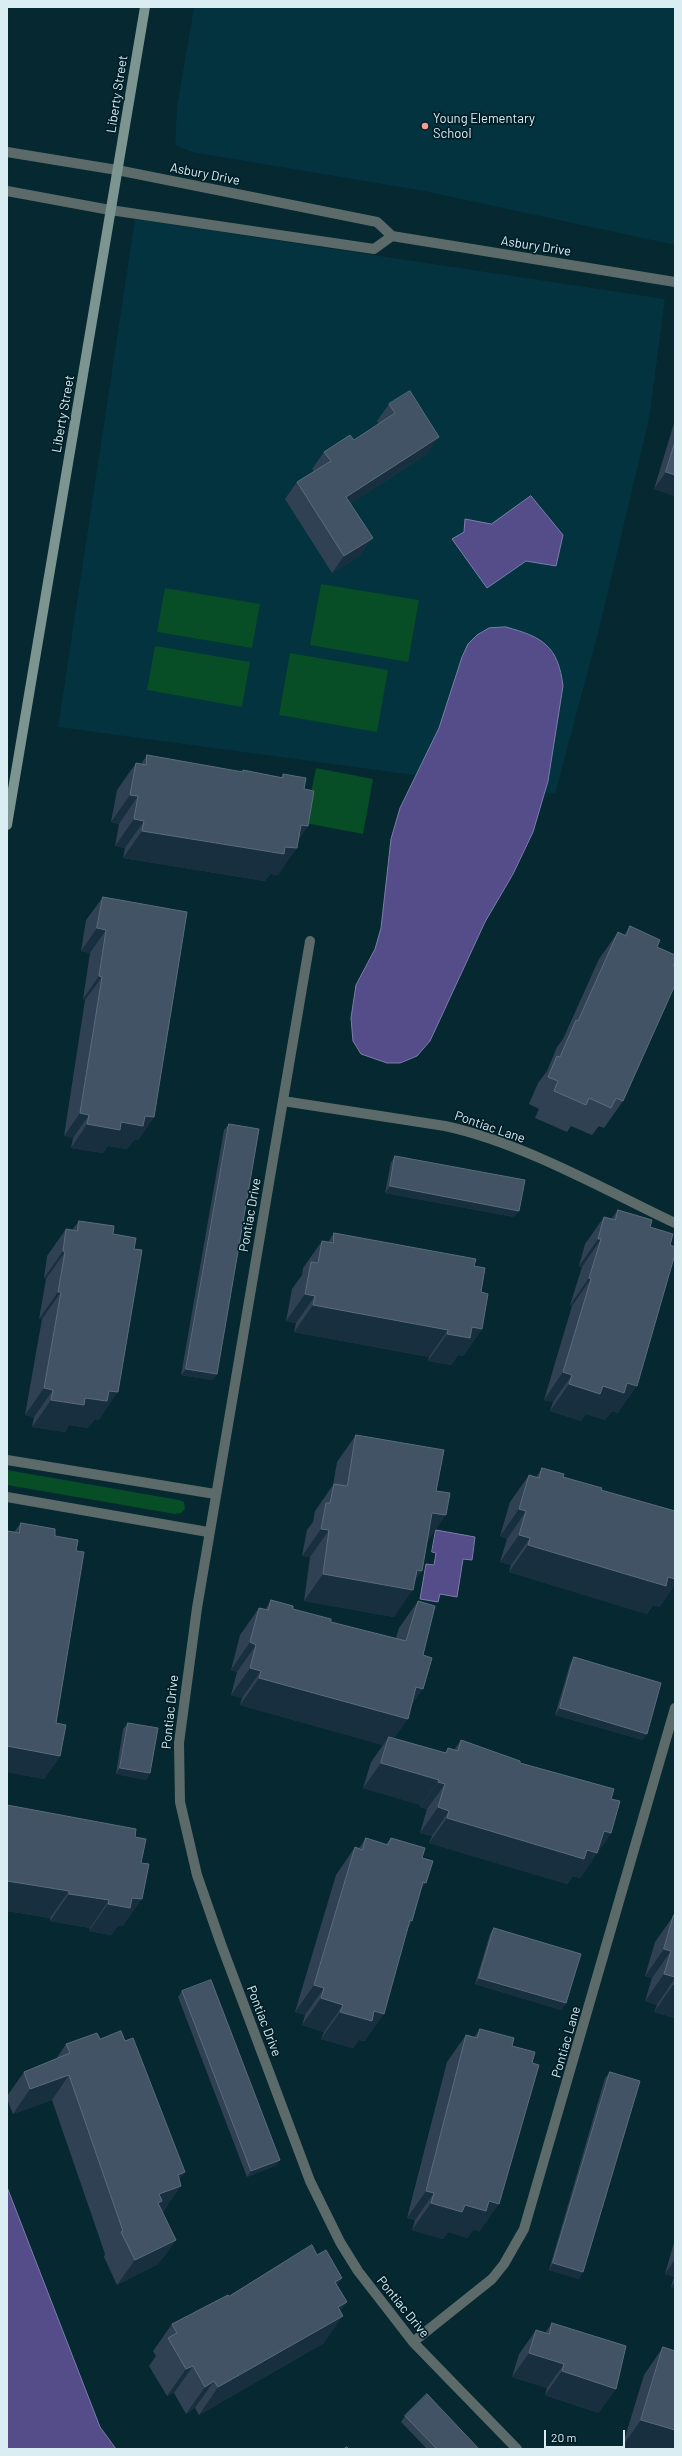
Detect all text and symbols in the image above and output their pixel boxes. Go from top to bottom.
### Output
street label: Liberty Street [103,54,131,134]
place label: Young Elementary School [433,111,535,142]
marker: Young Elementary School [420,121,430,131]
street label: Asbury Drive [169,160,241,188]
street label: Asbury Drive [500,233,572,259]
street label: Liberty Street [49,374,77,454]
street label: Pontiac Lane [453,1108,527,1146]
street label: Pontiac Drive [236,1177,264,1253]
street label: Pontiac Drive [158,1674,182,1750]
street label: Pontiac Drive [243,1983,285,2059]
street label: Pontiac Lane [548,2005,584,2079]
street label: Pontiac Drive [373,2273,433,2341]
scale bar [546,2422,627,2448]
text: 20 m [551,2430,577,2444]

